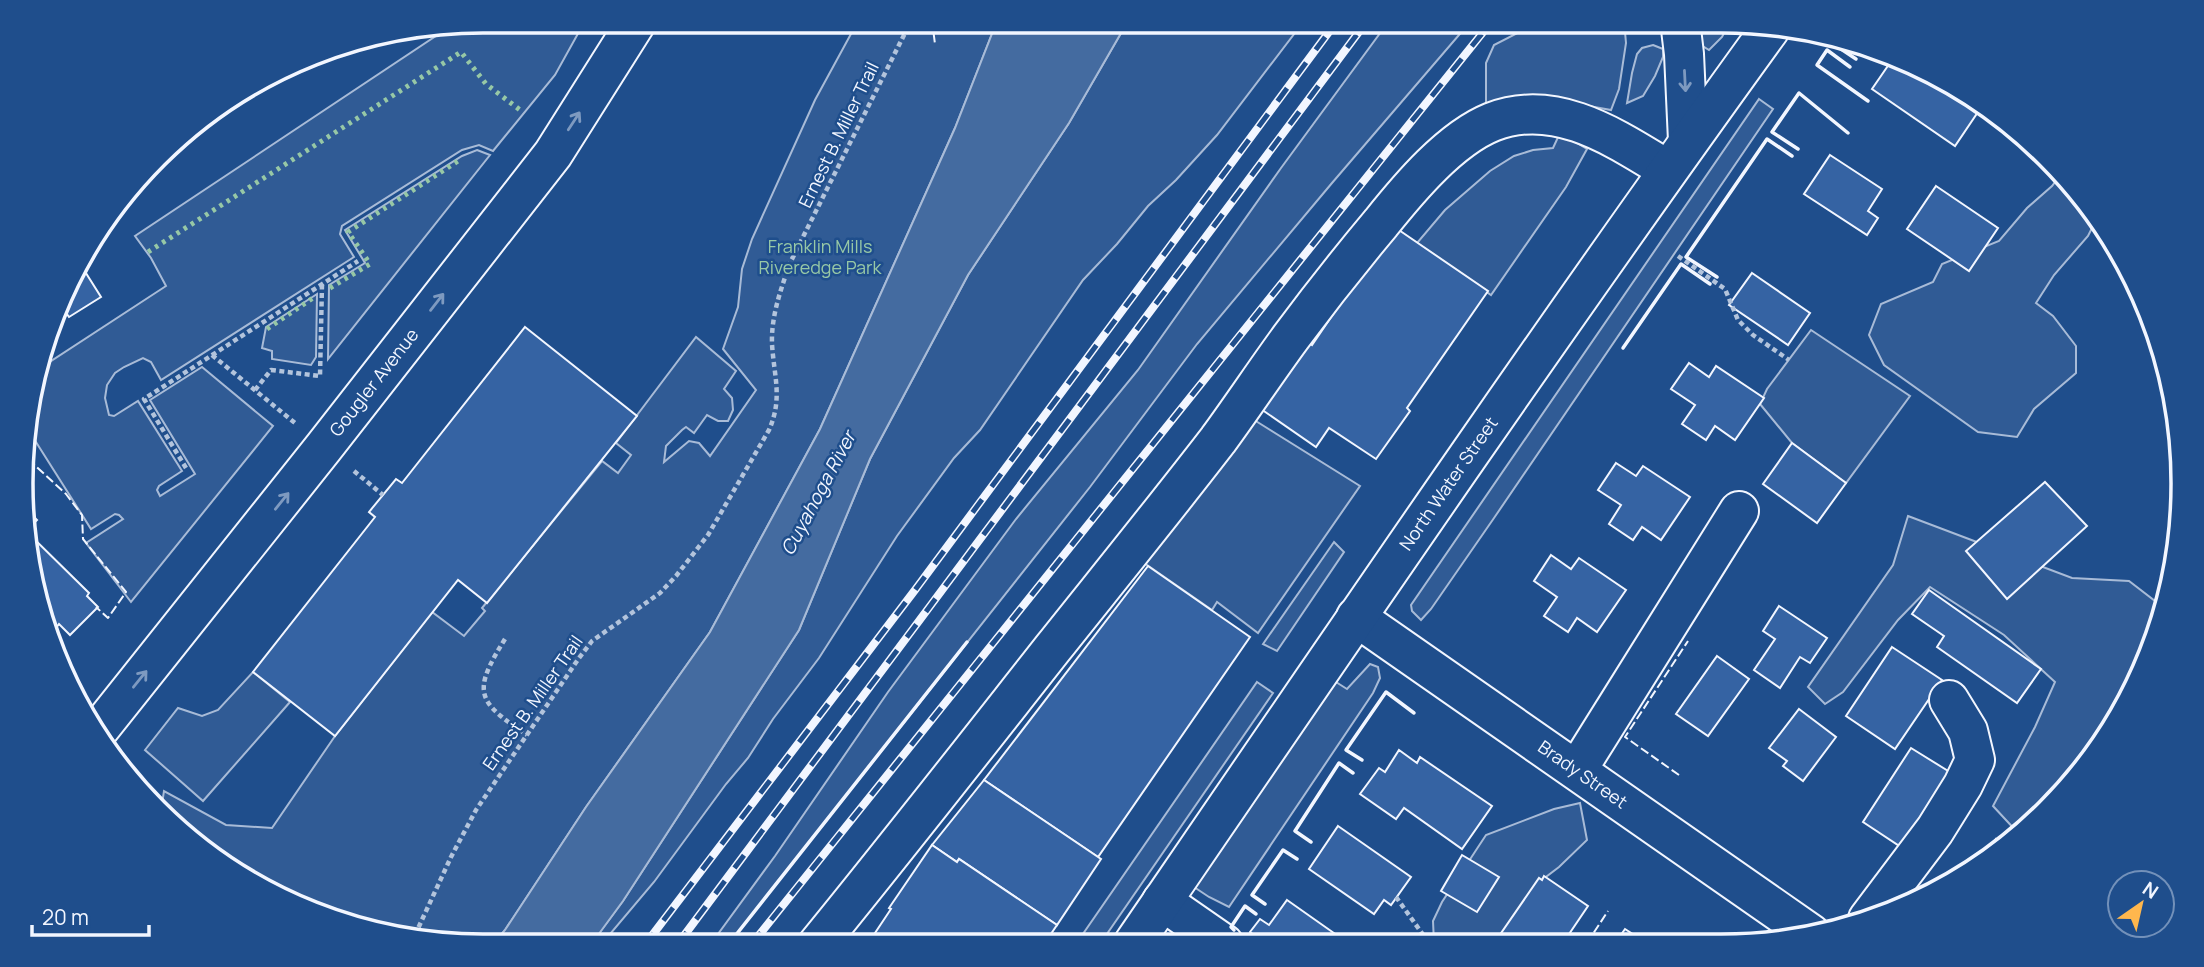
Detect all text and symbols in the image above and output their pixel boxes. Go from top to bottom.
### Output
street label: Ernest B. Miller Trail [792,58,884,212]
one-way arrow [1679,69,1692,92]
one-way arrow [567,112,581,131]
park label: Franklin Mills Riveredge Park [759,234,883,279]
one-way arrow [429,294,444,312]
street label: Gougler Avenue [324,323,423,441]
street label: North Water Street [1393,412,1503,555]
water label: Cuyahoga River [774,425,863,560]
one-way arrow [274,492,289,510]
street label: Ernest B. Miller Trail [477,630,588,775]
one-way arrow [132,670,147,688]
street label: Brady Street [1534,734,1633,813]
north arrow [2106,869,2176,939]
text: N [2138,875,2163,905]
scale bar [32,894,149,938]
text: 20 m [42,903,89,931]

